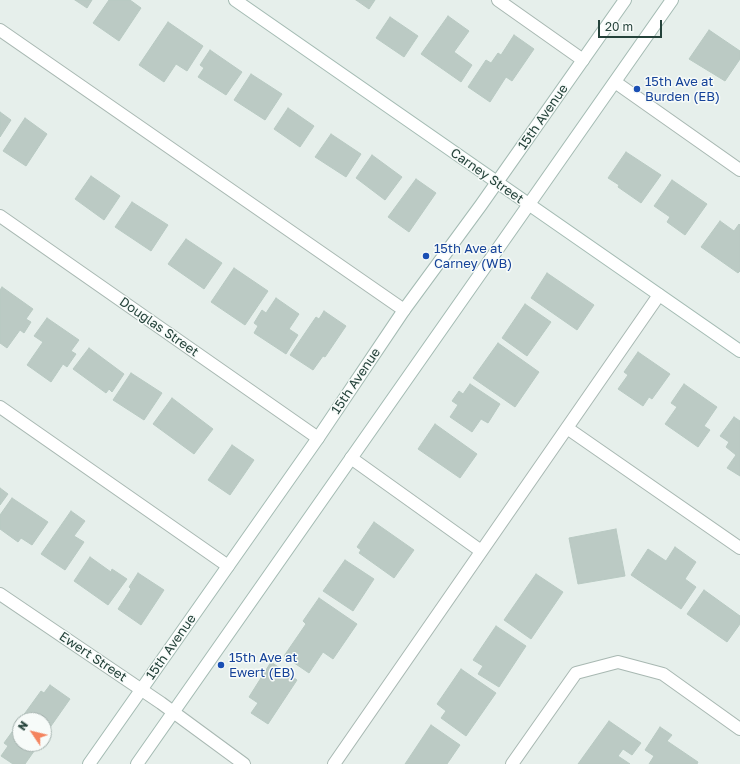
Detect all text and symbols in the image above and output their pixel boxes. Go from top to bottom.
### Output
scale bar [600,12,664,38]
text: 20 m [605,19,633,34]
place label: 15th Ave at Burden (EB) [645,74,720,105]
street label: 15th Avenue [515,81,571,153]
marker: 15th Ave at Burden (EB) [632,84,642,94]
street label: Carney Street [447,145,527,207]
place label: 15th Ave at Carney (WB) [434,241,512,272]
marker: 15th Ave at Carney (WB) [421,251,431,261]
street label: Douglas Street [116,294,202,360]
street label: 15th Avenue [328,345,384,417]
street label: 15th Avenue [143,611,199,683]
street label: Ewert Street [56,629,130,685]
place label: 15th Ave at Ewert (EB) [229,650,297,681]
marker: 15th Ave at Ewert (EB) [216,660,226,670]
north arrow [12,712,52,752]
text: N [15,718,30,733]

